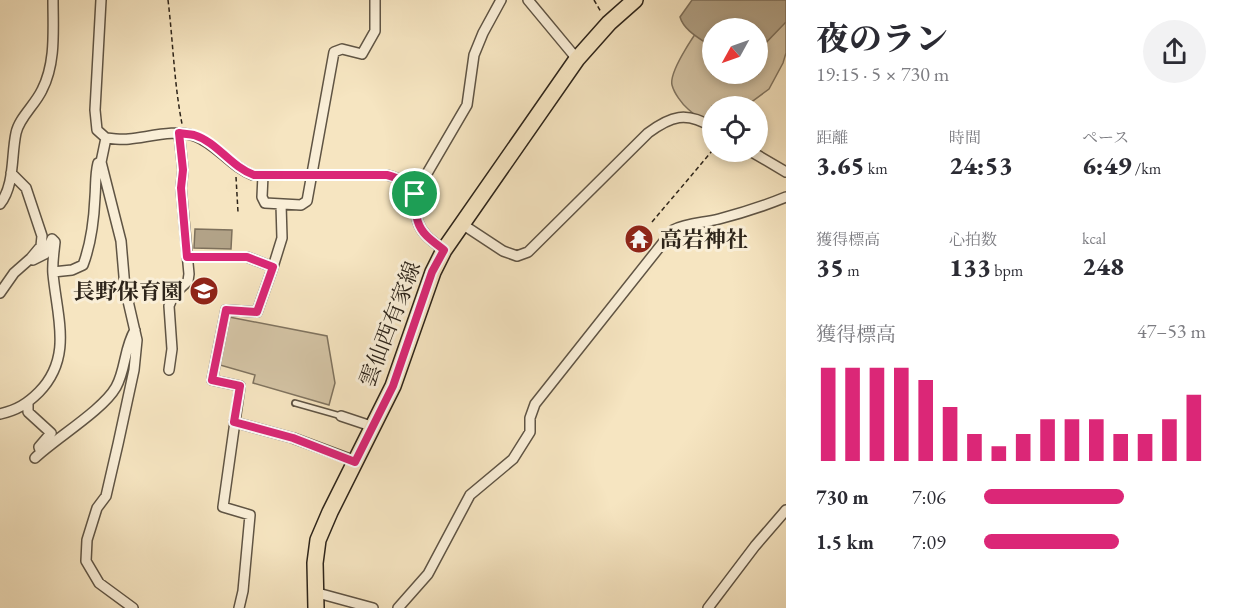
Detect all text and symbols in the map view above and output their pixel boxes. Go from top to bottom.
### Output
text: 夜のラン [816,17,948,60]
north arrow [702,18,768,84]
map controls [702,18,768,162]
button: share [1143,20,1206,83]
text: 19:15 · 5 × 730 m [816,61,949,87]
button: locate [702,96,768,162]
text: 距離 [816,127,848,148]
text: 時間 [949,127,981,148]
text: ペース [1082,127,1129,148]
text: 3.65 [816,148,865,182]
text: 24:53 [949,148,1013,182]
text: 6:49 [1082,148,1132,182]
text: km [865,158,888,179]
text: /km [1132,158,1161,179]
pin [389,168,440,219]
icon: arrive [398,177,431,210]
temple icon: 高岩神社 [623,223,655,255]
place label: 高岩神社 [660,225,748,254]
text: kcal [1082,228,1106,249]
text: 獲得標高 [816,229,880,250]
text: 心拍数 [949,229,997,250]
text: 248 [1082,249,1124,283]
text: 35 [816,250,844,284]
text: 133 [949,250,991,284]
street label: 雲仙西有家線 [353,257,427,391]
text: m [844,260,860,281]
text: bpm [991,260,1023,281]
school or university icon: 長野保育園 [188,275,220,307]
place label: 長野保育園 [73,277,183,306]
text: 47–53 m [1137,318,1206,344]
text: 獲得標高 [816,321,896,347]
text: 730 m [816,484,869,510]
text: 7:06 [912,484,946,510]
text: 1.5 km [816,529,874,555]
text: 7:09 [912,529,946,555]

